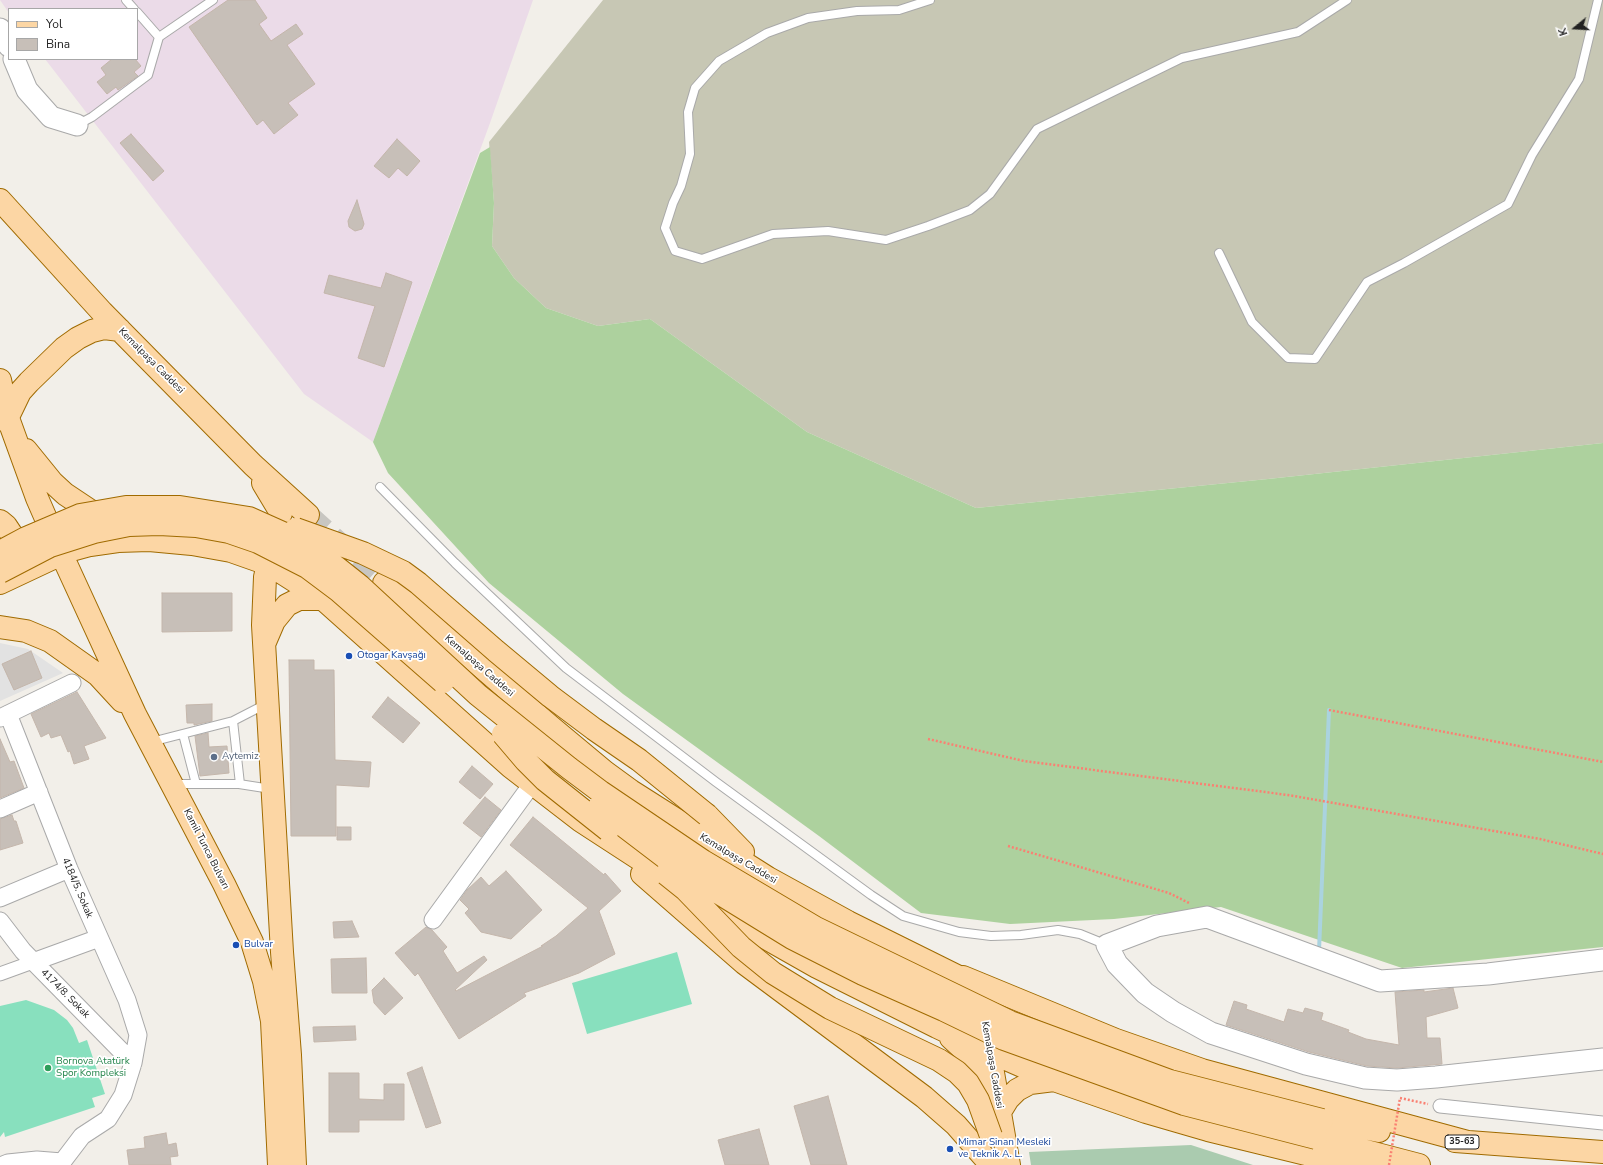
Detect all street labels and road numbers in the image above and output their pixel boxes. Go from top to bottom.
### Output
street label: Kemalpaşa Caddesi [116,326,186,396]
street label: Kemalpaşa Caddesi [442,633,516,699]
street label: Kamil Tunca Bulvarı [181,807,231,891]
street label: Kemalpaşa Caddesi [697,831,779,887]
street label: 4184/5. Sokak [59,856,95,920]
street label: 4174/8. Sokak [38,967,92,1021]
street label: Kemalpaşa Caddesi [978,1021,1006,1109]
road number: 35-63 [1445,1135,1479,1149]

